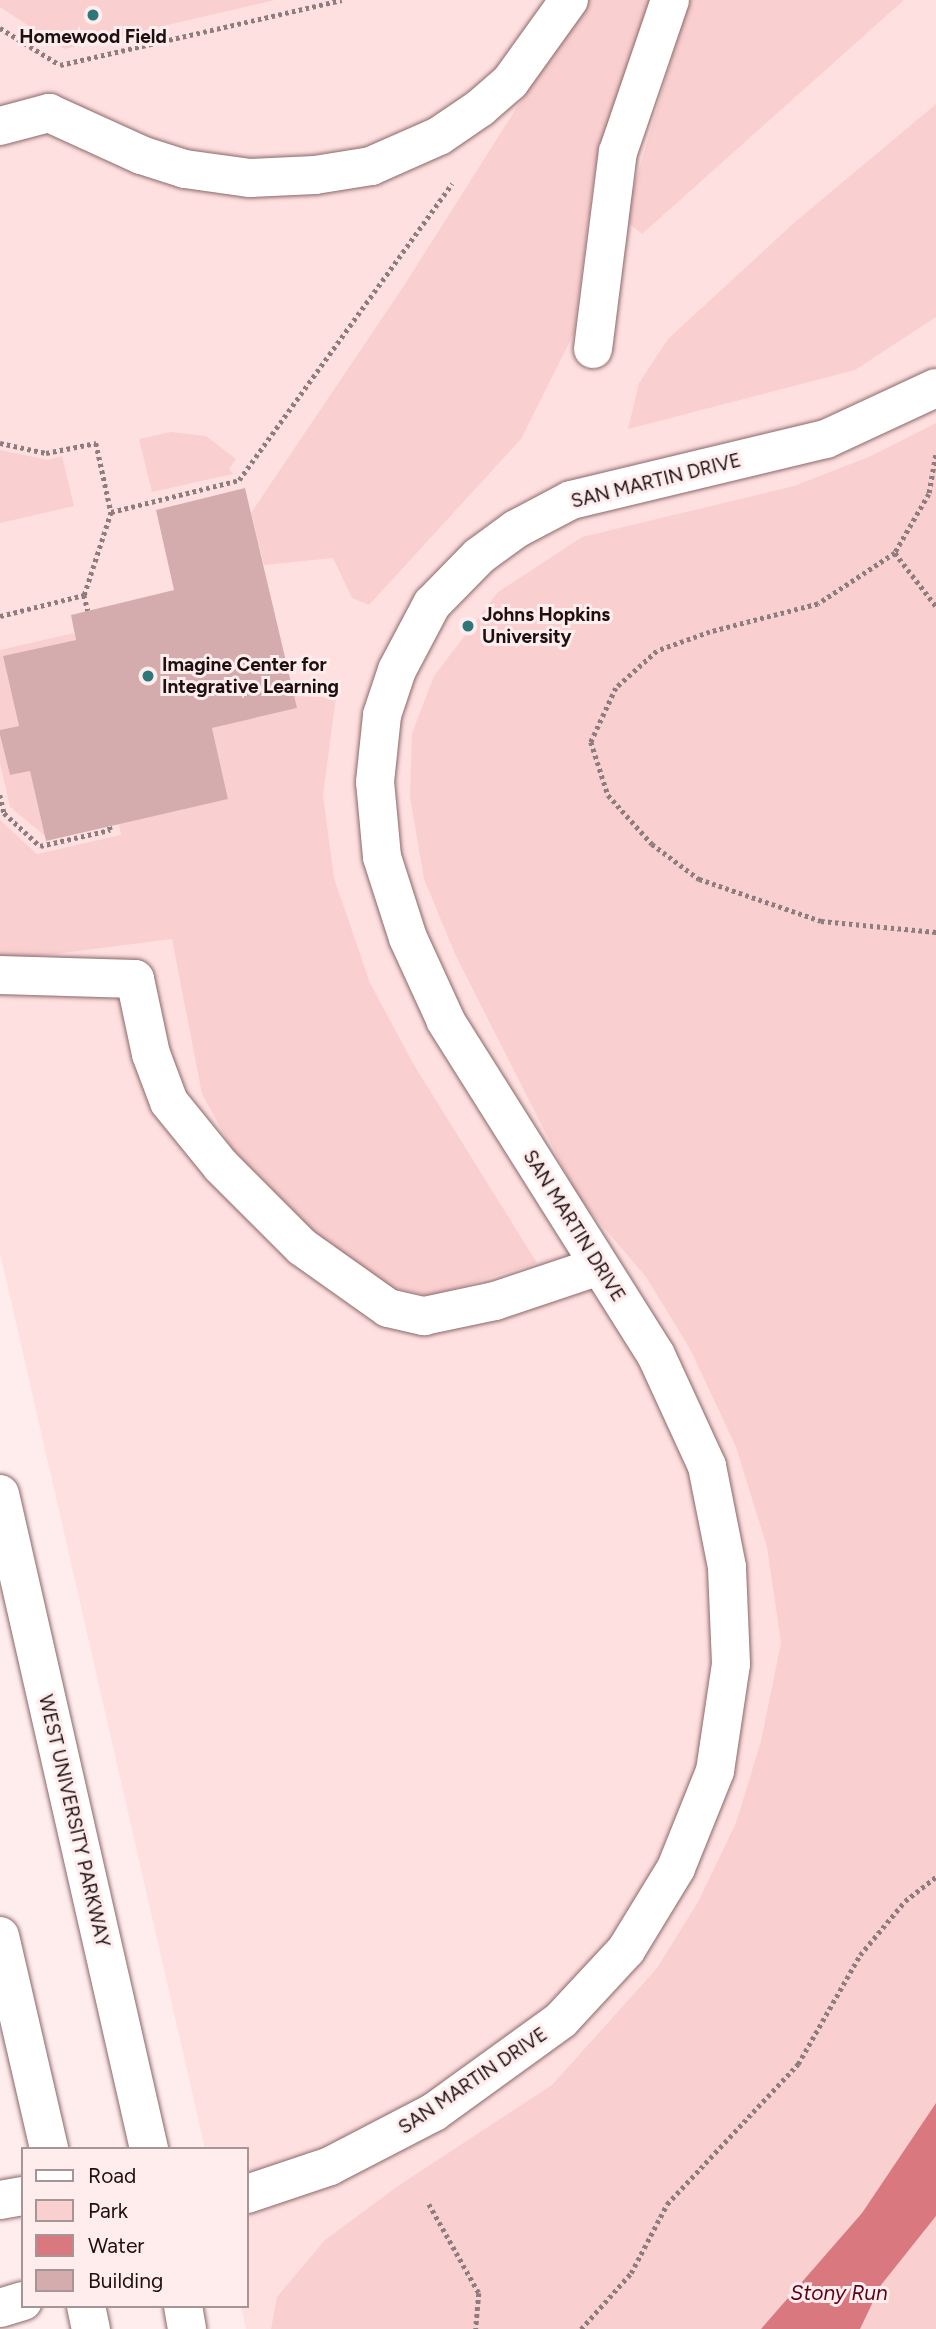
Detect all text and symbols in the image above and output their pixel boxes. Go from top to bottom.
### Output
marker: Homewood Field [85,7,101,23]
place label: Homewood Field [19,26,167,48]
street label: SAN MARTIN DRIVE [569,449,743,513]
place label: Johns Hopkins University [482,604,610,648]
marker: Johns Hopkins University [460,618,476,634]
place label: Imagine Center for Integrative Learning [162,654,339,698]
marker: Imagine Center for Integrative Learning [140,668,156,684]
street label: SAN MARTIN DRIVE [518,1146,630,1306]
street label: WEST UNIVERSITY PARKWAY [34,1692,114,1950]
street label: SAN MARTIN DRIVE [394,2023,552,2139]
legend [21,2147,248,2308]
text: Road [88,2163,136,2188]
text: Park [88,2198,128,2223]
text: Water [88,2233,144,2258]
text: Building [88,2268,163,2293]
water label: Stony Run [790,2280,888,2306]

